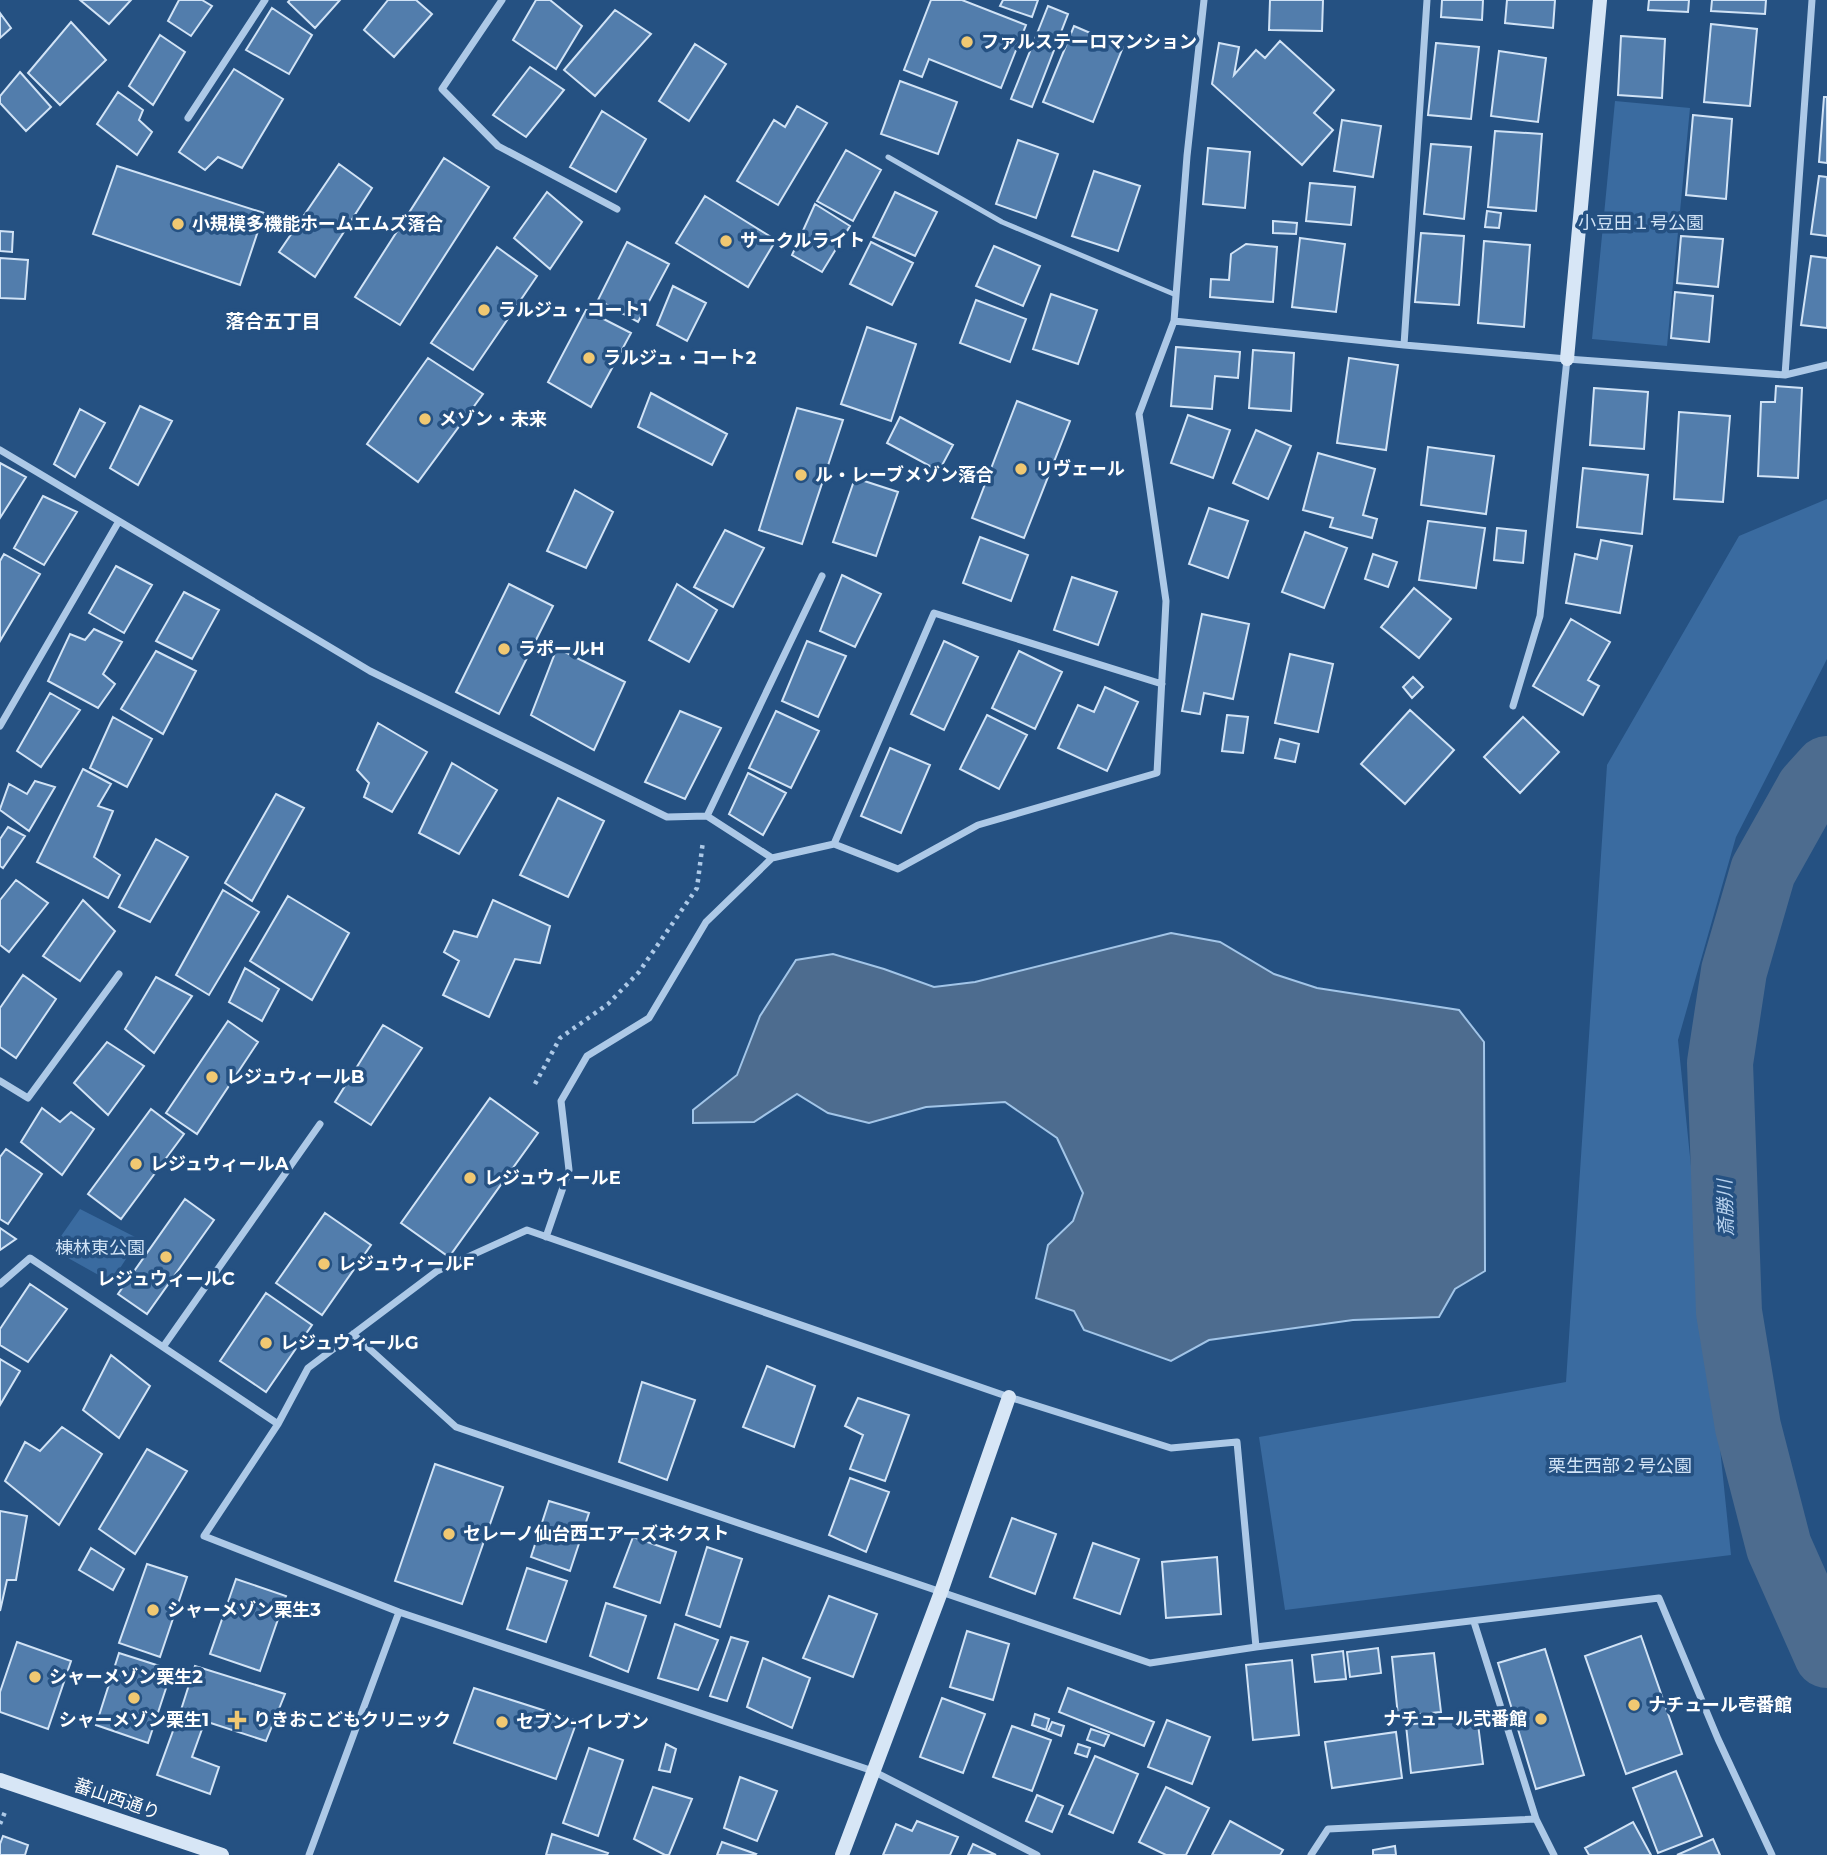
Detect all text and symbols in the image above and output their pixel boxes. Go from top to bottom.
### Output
place label: ファルステーロマンション [981,31,1197,53]
marker: ファルステーロマンション [959,34,975,50]
park label: 小豆田１号公園 [1578,212,1704,234]
place label: 小規模多機能ホームエムズ落合 [192,213,443,235]
marker: 小規模多機能ホームエムズ落合 [170,216,186,232]
place label: サークルライト [740,230,865,252]
marker: サークルライト [718,233,734,249]
place label: ラルジュ・コート1 [498,299,648,321]
marker: ラルジュ・コート1 [476,302,492,318]
district label: 落合五丁目 [225,310,321,333]
place label: ラルジュ・コート2 [603,347,757,369]
marker: ラルジュ・コート2 [581,350,597,366]
place label: メゾン・未来 [439,408,547,430]
marker: メゾン・未来 [417,411,433,427]
place label: リヴェール [1035,458,1125,480]
marker: リヴェール [1013,461,1029,477]
place label: ル・レーブメゾン落合 [815,464,994,486]
marker: ル・レーブメゾン落合 [793,467,809,483]
place label: ラポールH [518,638,605,660]
marker: ラポールH [496,641,512,657]
place label: レジュウィールB [226,1066,365,1088]
marker: レジュウィールB [204,1069,220,1085]
place label: レジュウィールA [150,1153,289,1175]
marker: レジュウィールA [128,1156,144,1172]
place label: レジュウィールE [484,1167,621,1189]
marker: レジュウィールE [462,1170,478,1186]
water label: 斎勝川 [1713,1177,1738,1237]
park label: 棟林東公園 [55,1237,145,1259]
marker: レジュウィールC [158,1249,174,1265]
place label: レジュウィールF [338,1253,475,1275]
marker: レジュウィールF [316,1256,332,1272]
place label: レジュウィールC [97,1268,235,1290]
place label: レジュウィールG [280,1332,419,1354]
marker: レジュウィールG [258,1335,274,1351]
park label: 栗生西部２号公園 [1548,1455,1692,1477]
place label: セレーノ仙台西エアーズネクスト [463,1523,729,1545]
marker: セレーノ仙台西エアーズネクスト [441,1526,457,1542]
place label: シャーメゾン栗生3 [167,1599,321,1621]
marker: シャーメゾン栗生3 [145,1602,161,1618]
place label: シャーメゾン栗生2 [49,1666,203,1688]
marker: シャーメゾン栗生2 [27,1669,43,1685]
marker: シャーメゾン栗生1 [126,1690,142,1706]
place label: ナチュール壱番館 [1648,1694,1792,1716]
marker: ナチュール壱番館 [1626,1697,1642,1713]
place label: ナチュール弐番館 [1383,1708,1527,1730]
place label: シャーメゾン栗生1 [59,1709,209,1731]
place label: りきおこどもクリニック [253,1709,451,1731]
marker: りきおこどもクリニック [227,1710,247,1730]
place label: セブン-イレブン [516,1711,649,1733]
marker: ナチュール弐番館 [1533,1711,1549,1727]
marker: セブン-イレブン [494,1714,510,1730]
street label: 蕃山西通り [71,1774,163,1824]

